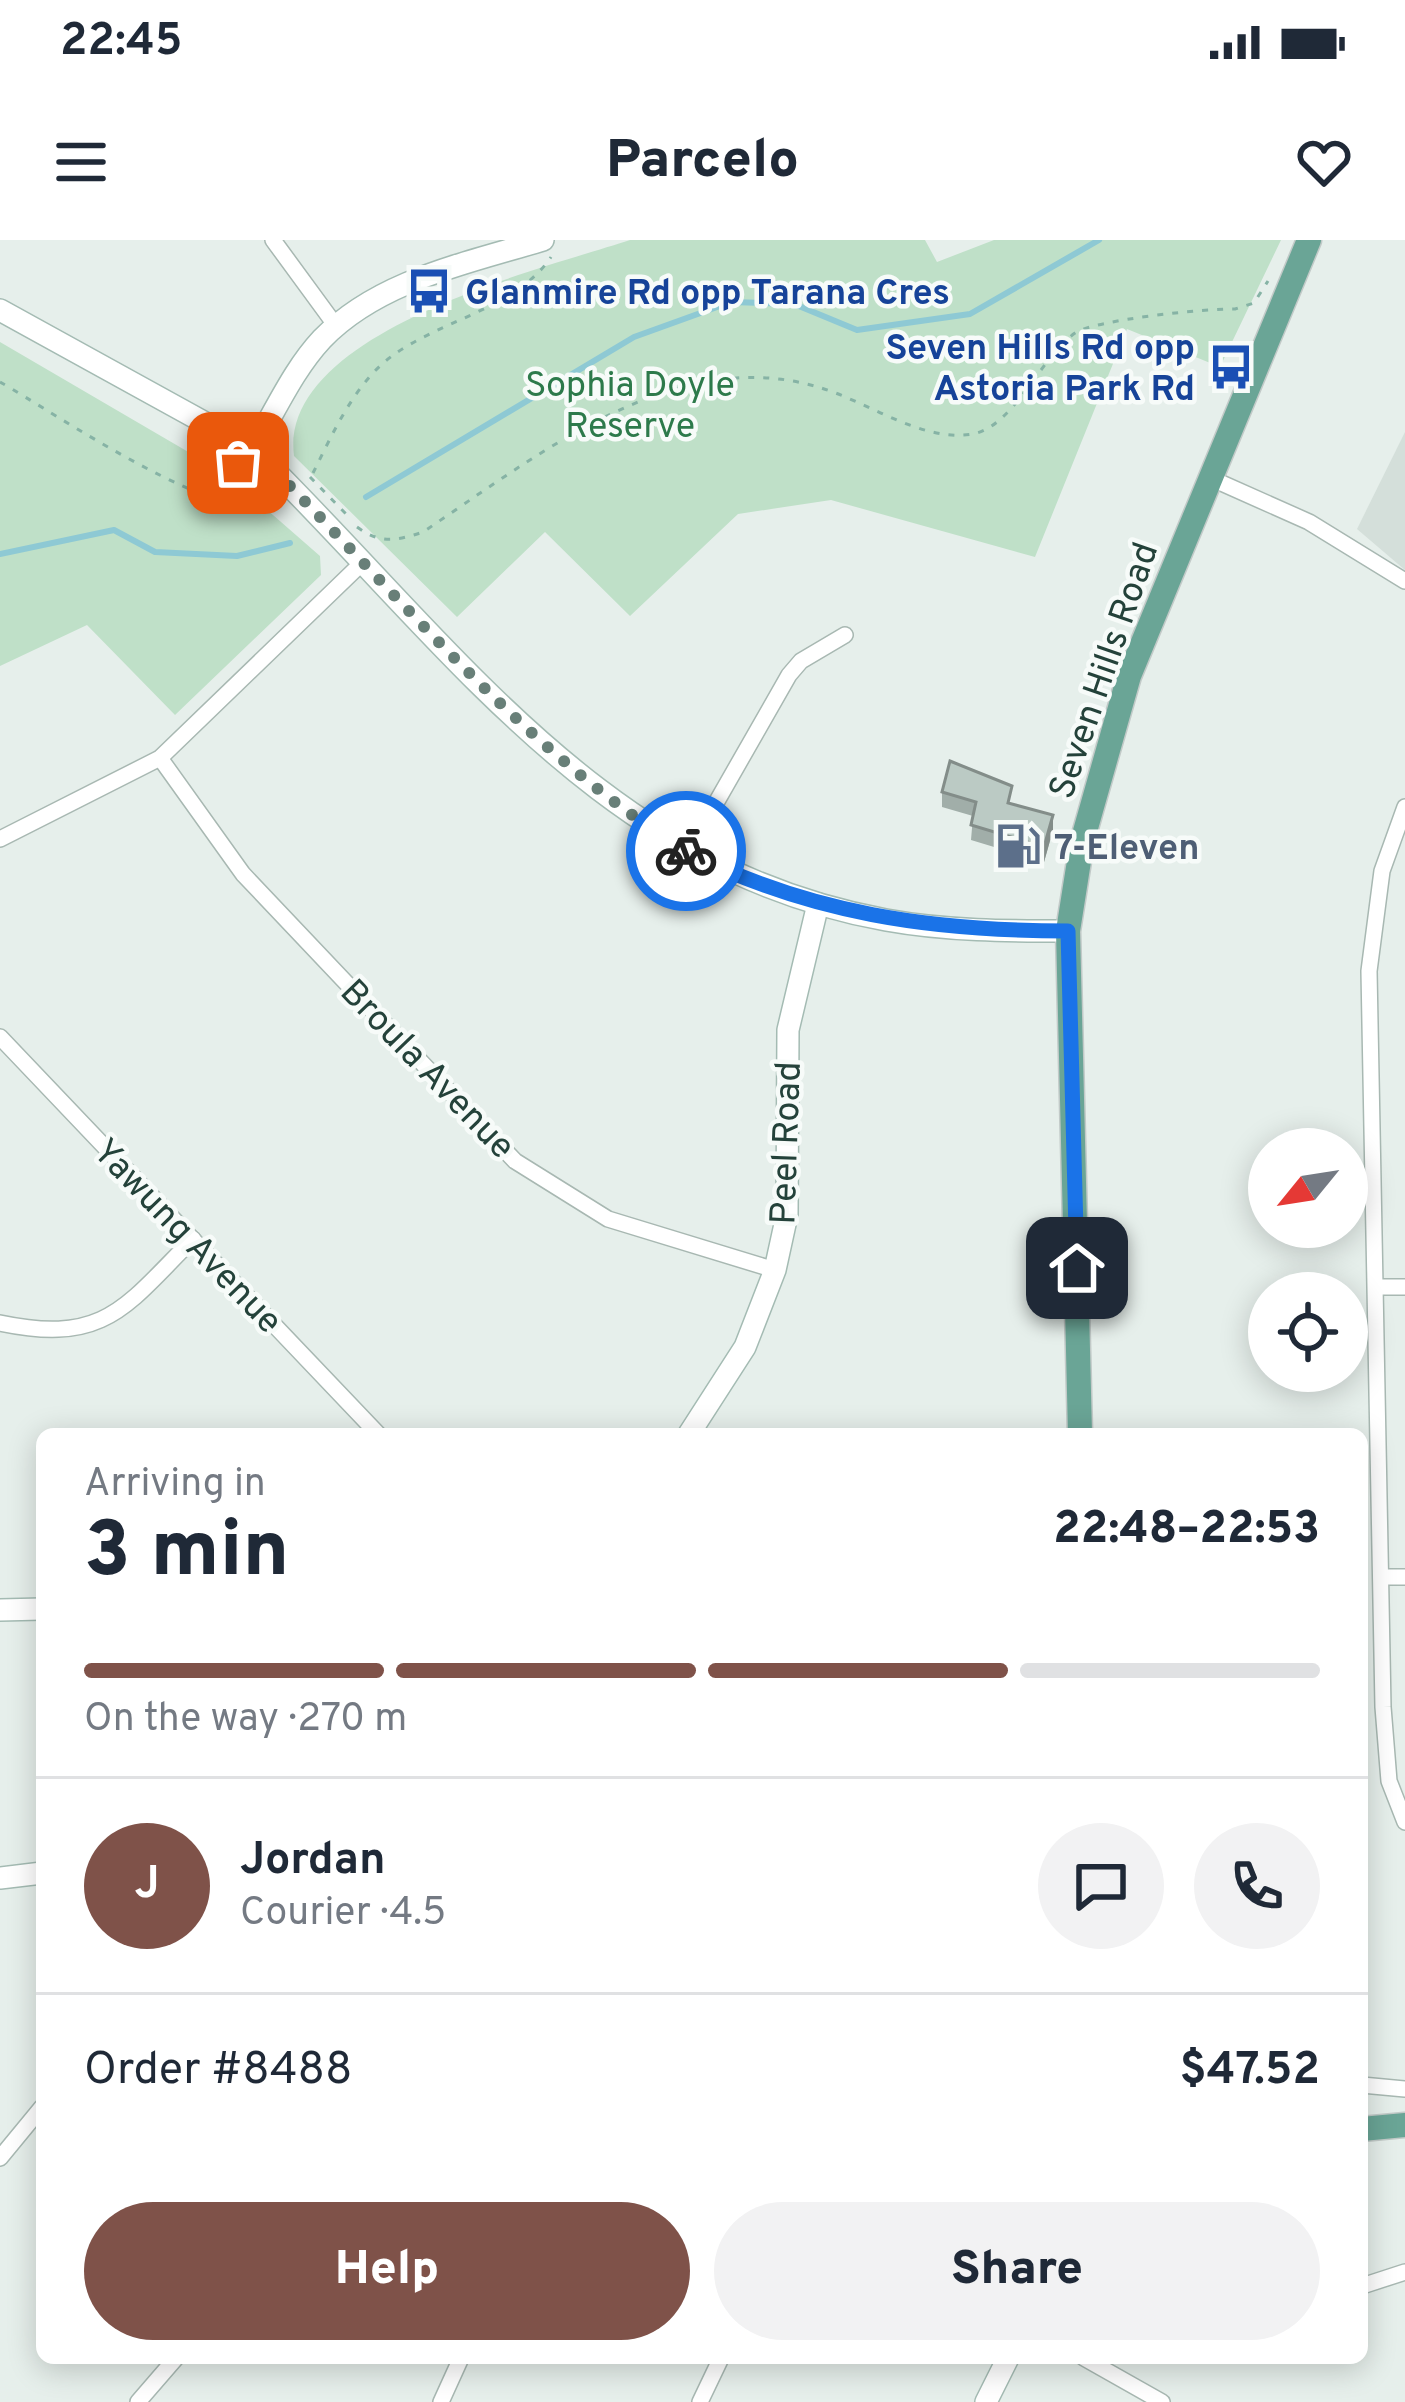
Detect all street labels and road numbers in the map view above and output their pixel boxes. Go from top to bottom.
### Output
street label: Seven Hills Road [1040,537,1171,806]
street label: Broula Avenue [329,971,524,1171]
street label: Peel Road [762,1061,814,1226]
street label: Yawung Avenue [81,1131,291,1345]

